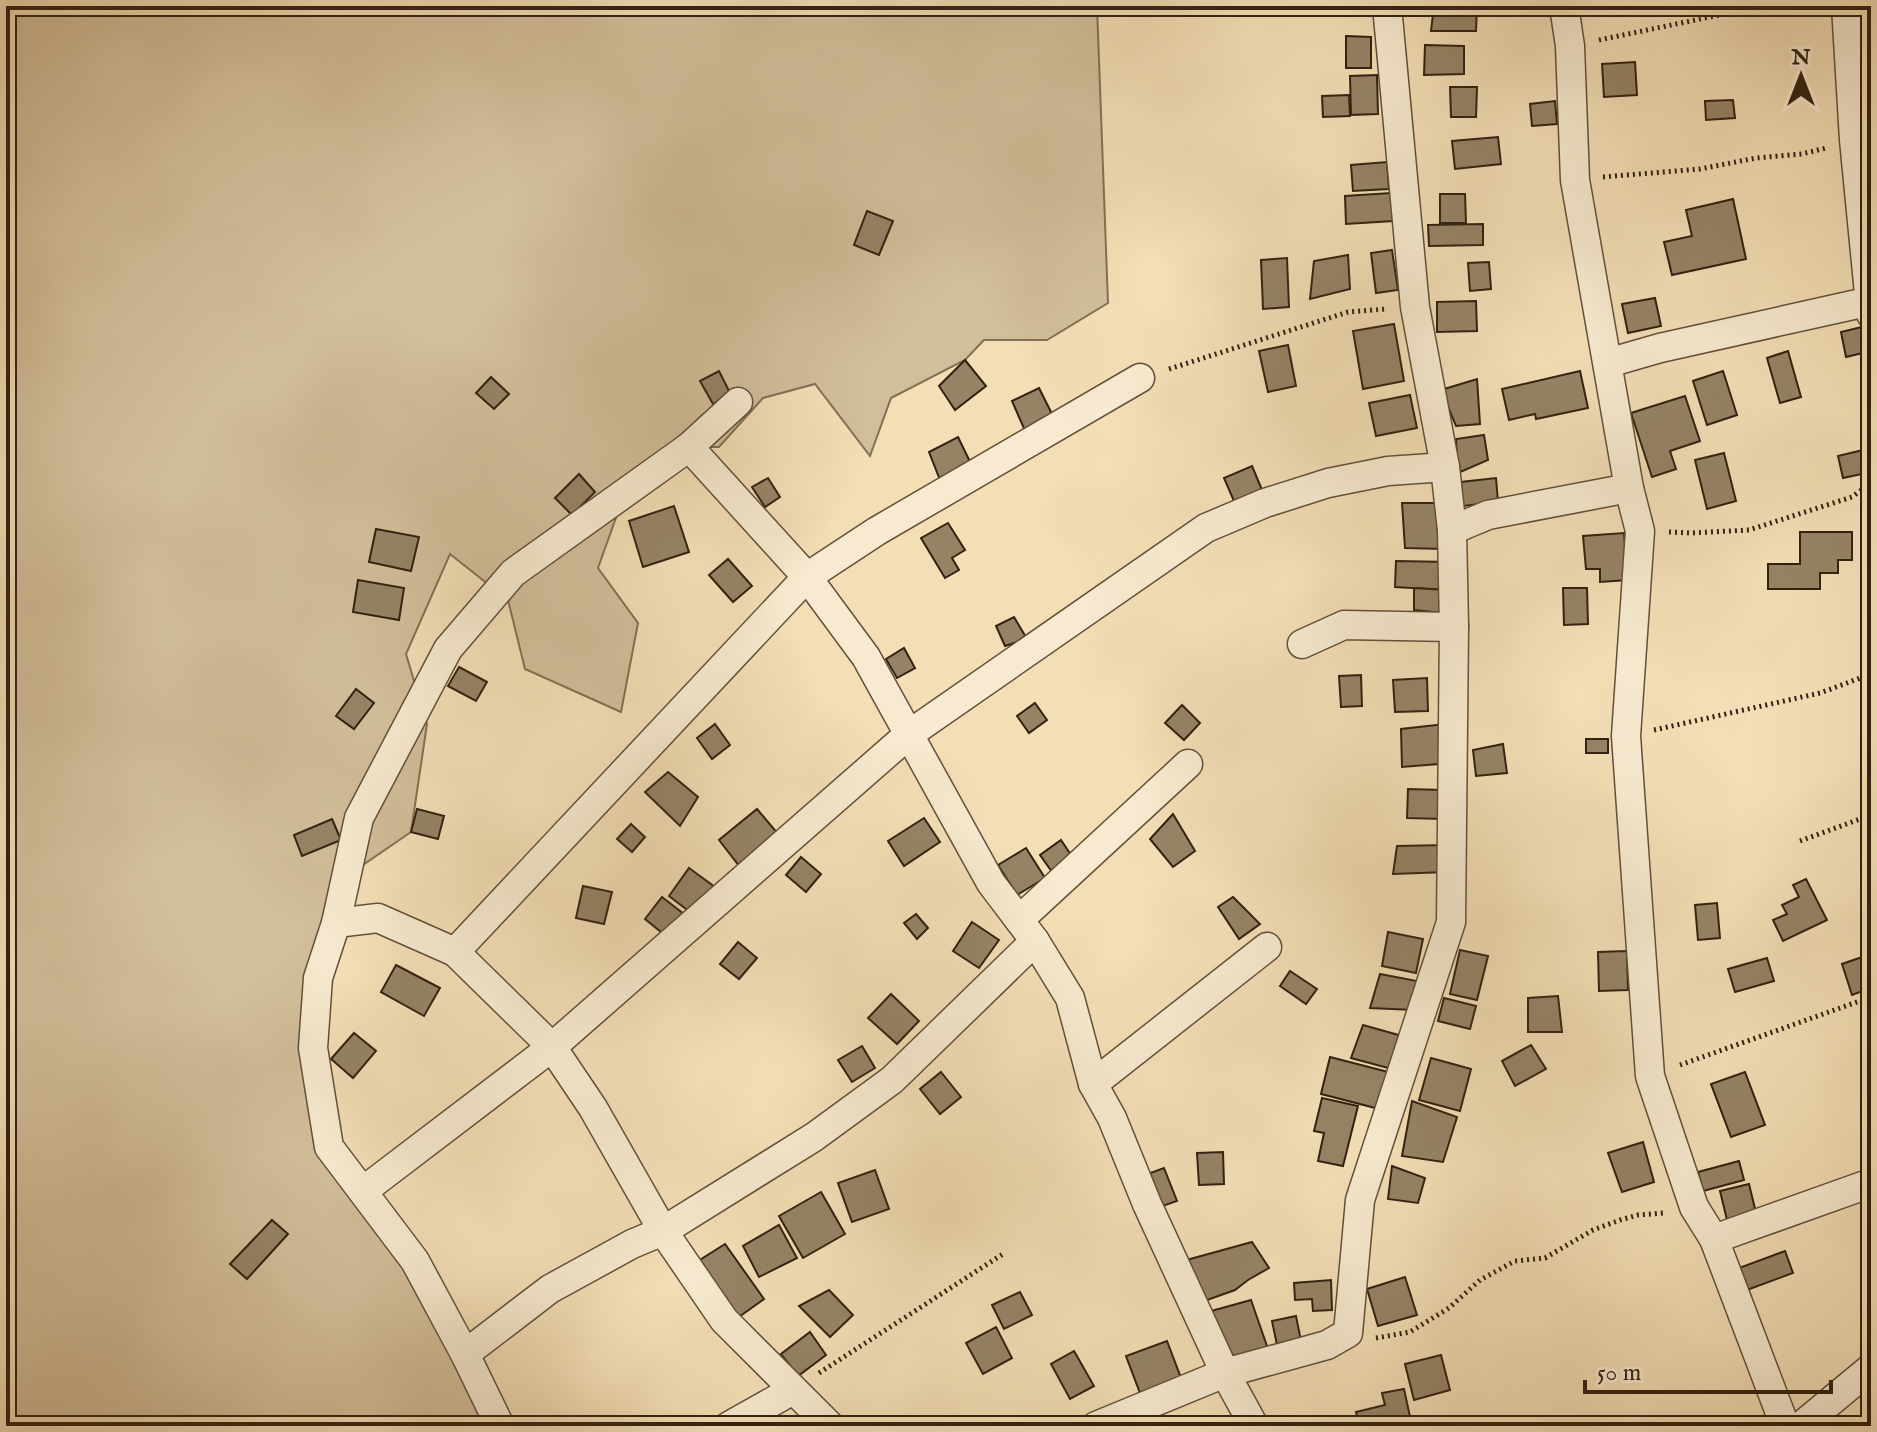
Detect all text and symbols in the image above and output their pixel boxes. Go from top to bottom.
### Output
north arrow [1761,36,1841,116]
text: N [1790,44,1811,72]
scale bar [1585,1344,1831,1394]
text: 50 m [1597,1358,1641,1389]

